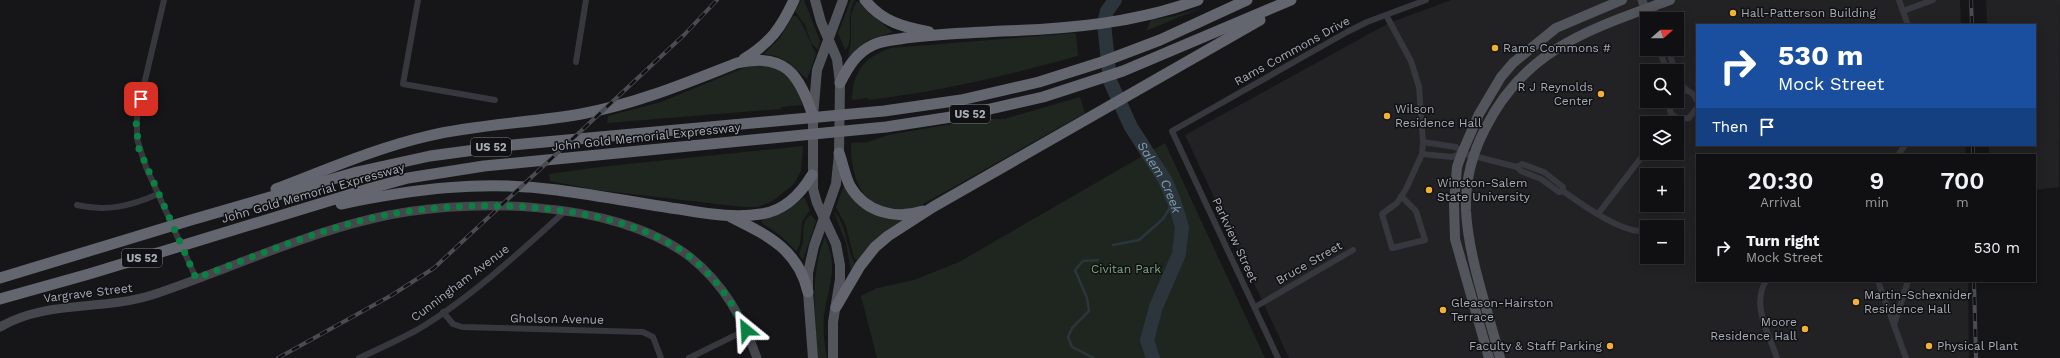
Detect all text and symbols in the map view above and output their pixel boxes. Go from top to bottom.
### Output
place label: Hall-Patterson Building [1741,6,1877,20]
marker: Hall-Patterson Building [1728,8,1738,18]
north arrow [1640,12,1684,56]
map controls [1640,12,1684,264]
street label: Rams Commons Drive [1232,13,1352,89]
text: 530 m [1778,39,1863,72]
icon: right [1712,40,1764,92]
place label: Rams Commons # [1503,41,1611,55]
marker: Rams Commons # [1490,43,1500,53]
button: search [1640,64,1684,108]
text: Mock Street [1778,73,1884,94]
place label: R J Reynolds Center [1518,80,1593,108]
pin [124,82,158,116]
icon: arrive [130,88,152,110]
marker: R J Reynolds Center [1596,89,1606,99]
place label: Wilson Residence Hall [1395,102,1482,130]
road number: US 52 [950,105,990,123]
marker: Wilson Residence Hall [1382,111,1392,121]
button: layers [1640,116,1684,160]
icon: arrive [1756,116,1778,138]
text: Then [1712,118,1748,136]
street label: John Gold Memorial Expressway [551,120,742,154]
road number: US 52 [471,138,511,156]
water label: Salem Creek [1134,139,1185,216]
street label: John Gold Memorial Expressway [220,160,407,226]
text: 20:30 [1747,167,1814,195]
text: 9 [1870,167,1884,195]
text: 700 [1940,167,1985,195]
button: + [1640,168,1684,212]
place label: Winston-Salem State University [1437,176,1531,204]
marker: Winston-Salem State University [1424,185,1434,195]
street label: Parkview Street [1209,195,1261,285]
text: Arrival [1760,195,1801,210]
text: min [1865,195,1889,210]
text: m [1956,195,1969,210]
button: − [1640,220,1684,264]
text: Turn right [1746,232,1819,250]
icon: right [1712,237,1734,259]
street label: Bruce Street [1273,238,1345,288]
text: 530 m [1974,239,2020,257]
street label: Cunningham Avenue [408,241,512,324]
road number: US 52 [122,249,162,267]
text: Mock Street [1746,250,1823,265]
park label: Civitan Park [1091,262,1161,276]
street label: Vargrave Street [43,281,133,305]
place label: Martin-Schexnider Residence Hall [1864,288,1972,316]
place label: Gleason-Hairston Terrace [1451,296,1554,324]
marker: Martin-Schexnider Residence Hall [1851,297,1861,307]
marker: Gleason-Hairston Terrace [1438,305,1448,315]
position arrow [725,309,767,351]
street label: Gholson Avenue [510,311,604,327]
place label: Moore Residence Hall [1710,315,1797,343]
marker: Moore Residence Hall [1800,324,1810,334]
place label: Faculty & Staff Parking [1469,339,1603,353]
place label: Physical Plant [1937,339,2018,353]
marker: Faculty & Staff Parking [1605,341,1615,351]
marker: Physical Plant [1924,341,1934,351]

